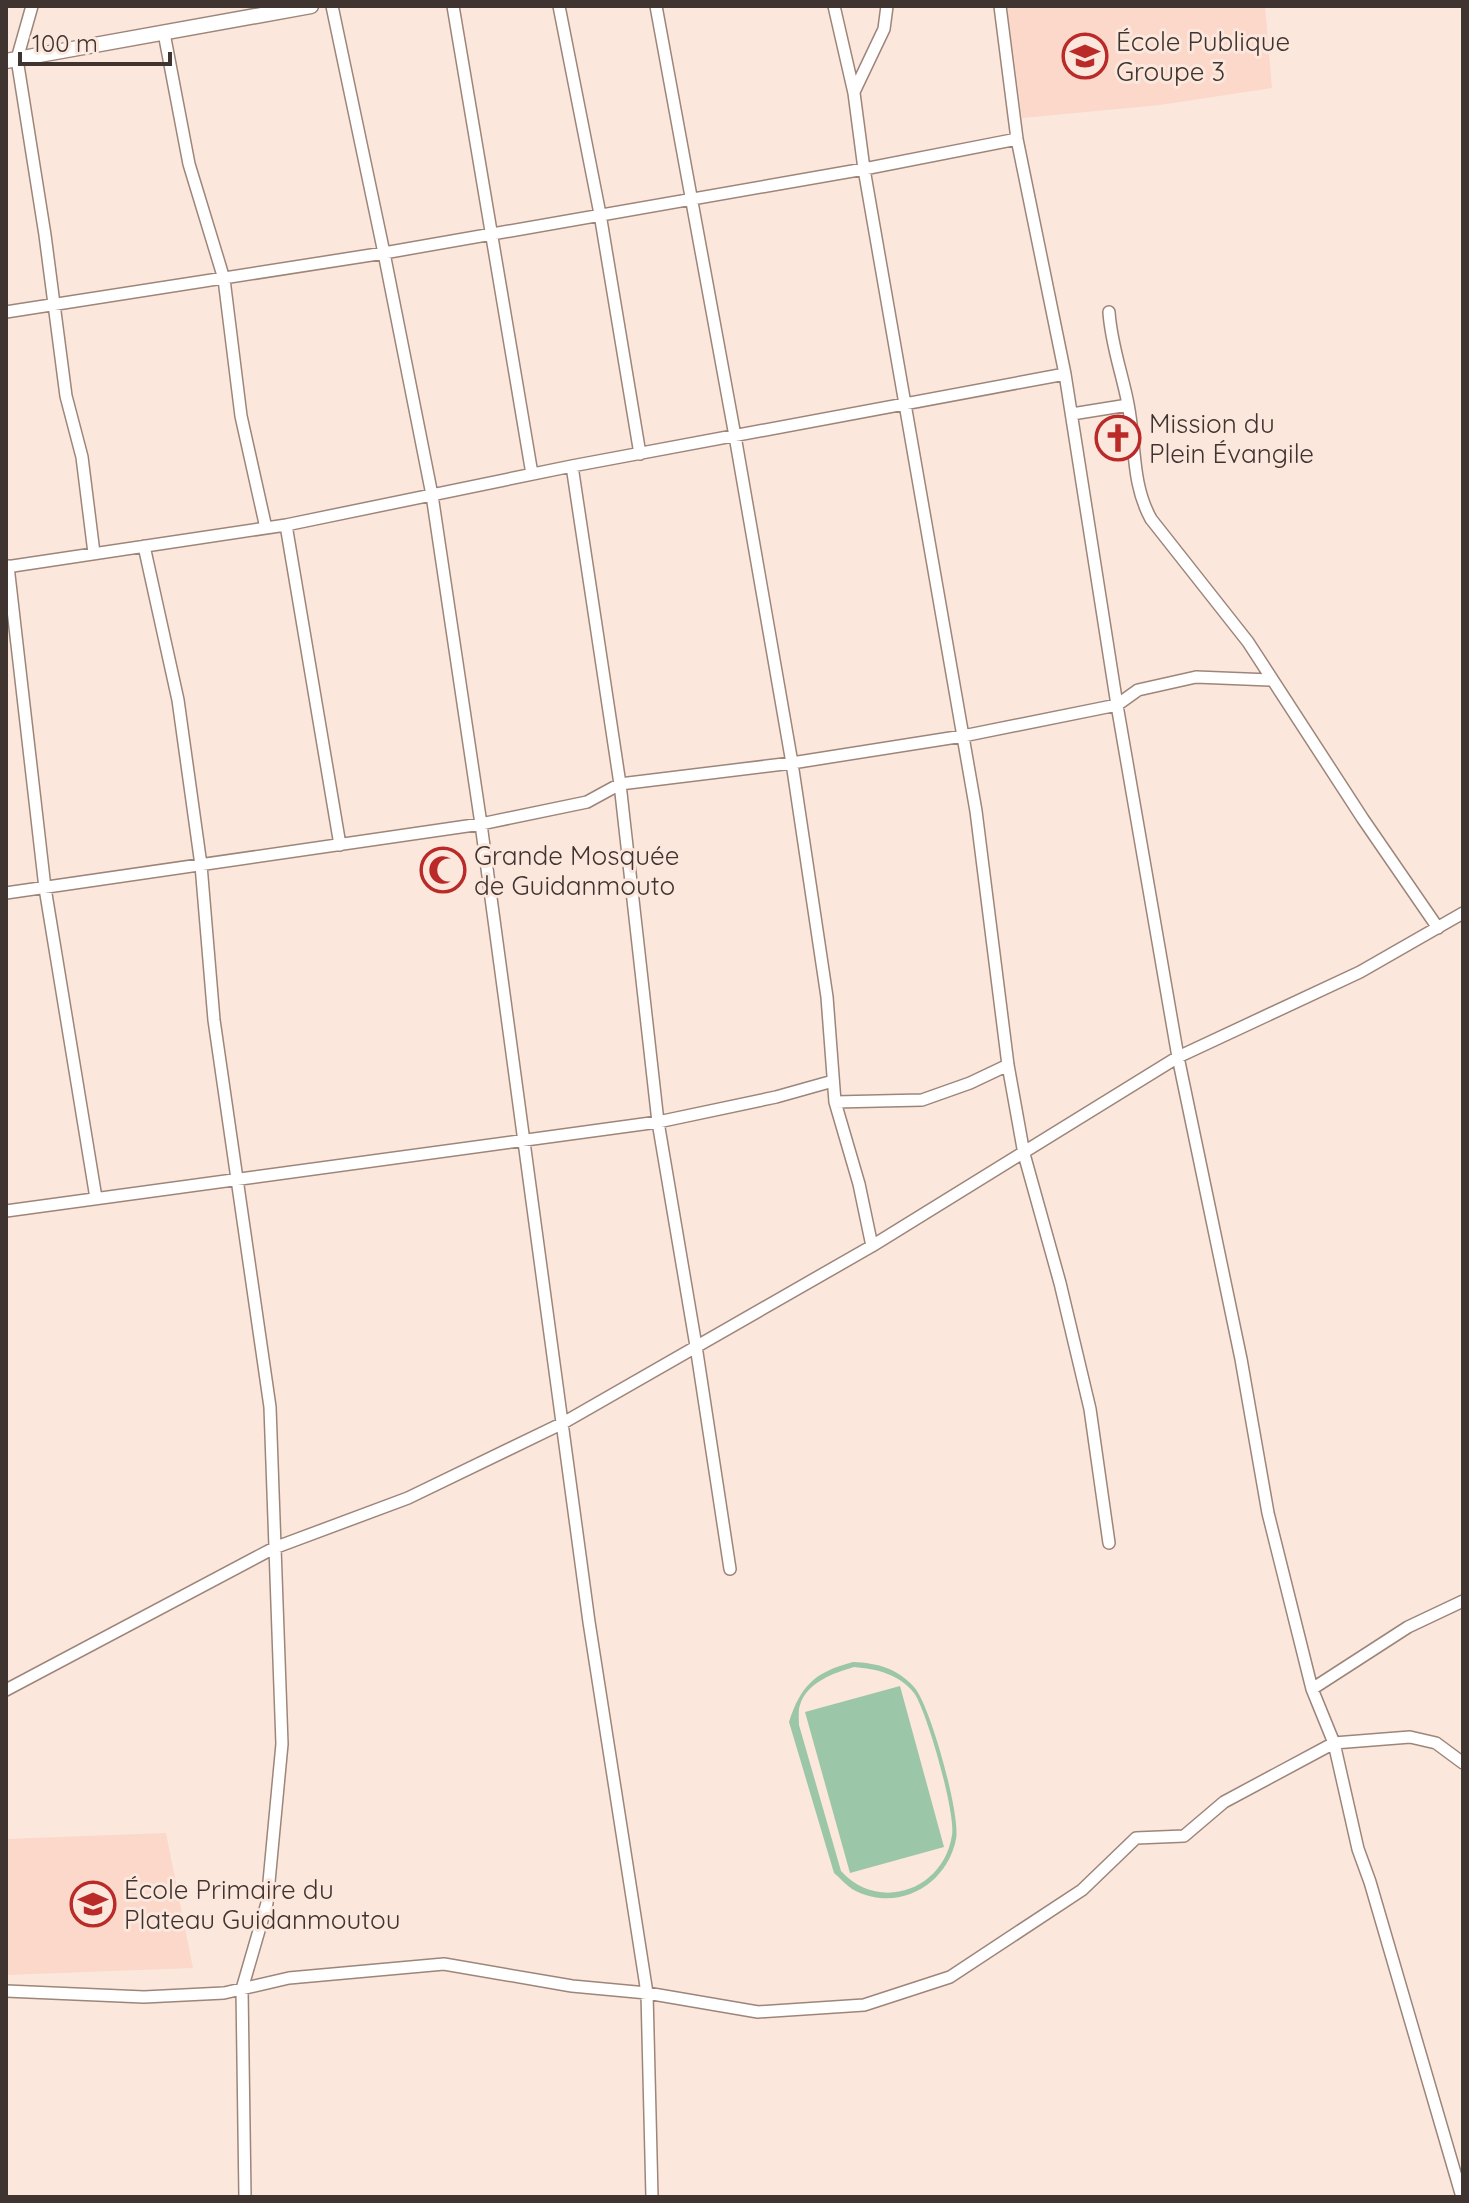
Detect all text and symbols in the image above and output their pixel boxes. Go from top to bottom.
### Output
scale bar [20,16,170,66]
place label: École Publique Groupe 3 [1116,25,1290,88]
text: 100 m [32,28,98,58]
school or university icon: École Publique Groupe 3 [1061,32,1109,80]
place label: Mission du Plein Évangile [1149,407,1314,470]
church icon: Mission du Plein Évangile [1094,414,1142,462]
place label: Grande Mosquée de Guidanmouto [474,839,679,902]
mosque icon: Grande Mosquée de Guidanmouto [419,846,467,894]
place label: École Primaire du Plateau Guidanmoutou [124,1873,400,1936]
school or university icon: École Primaire du Plateau Guidanmoutou [69,1880,117,1928]

